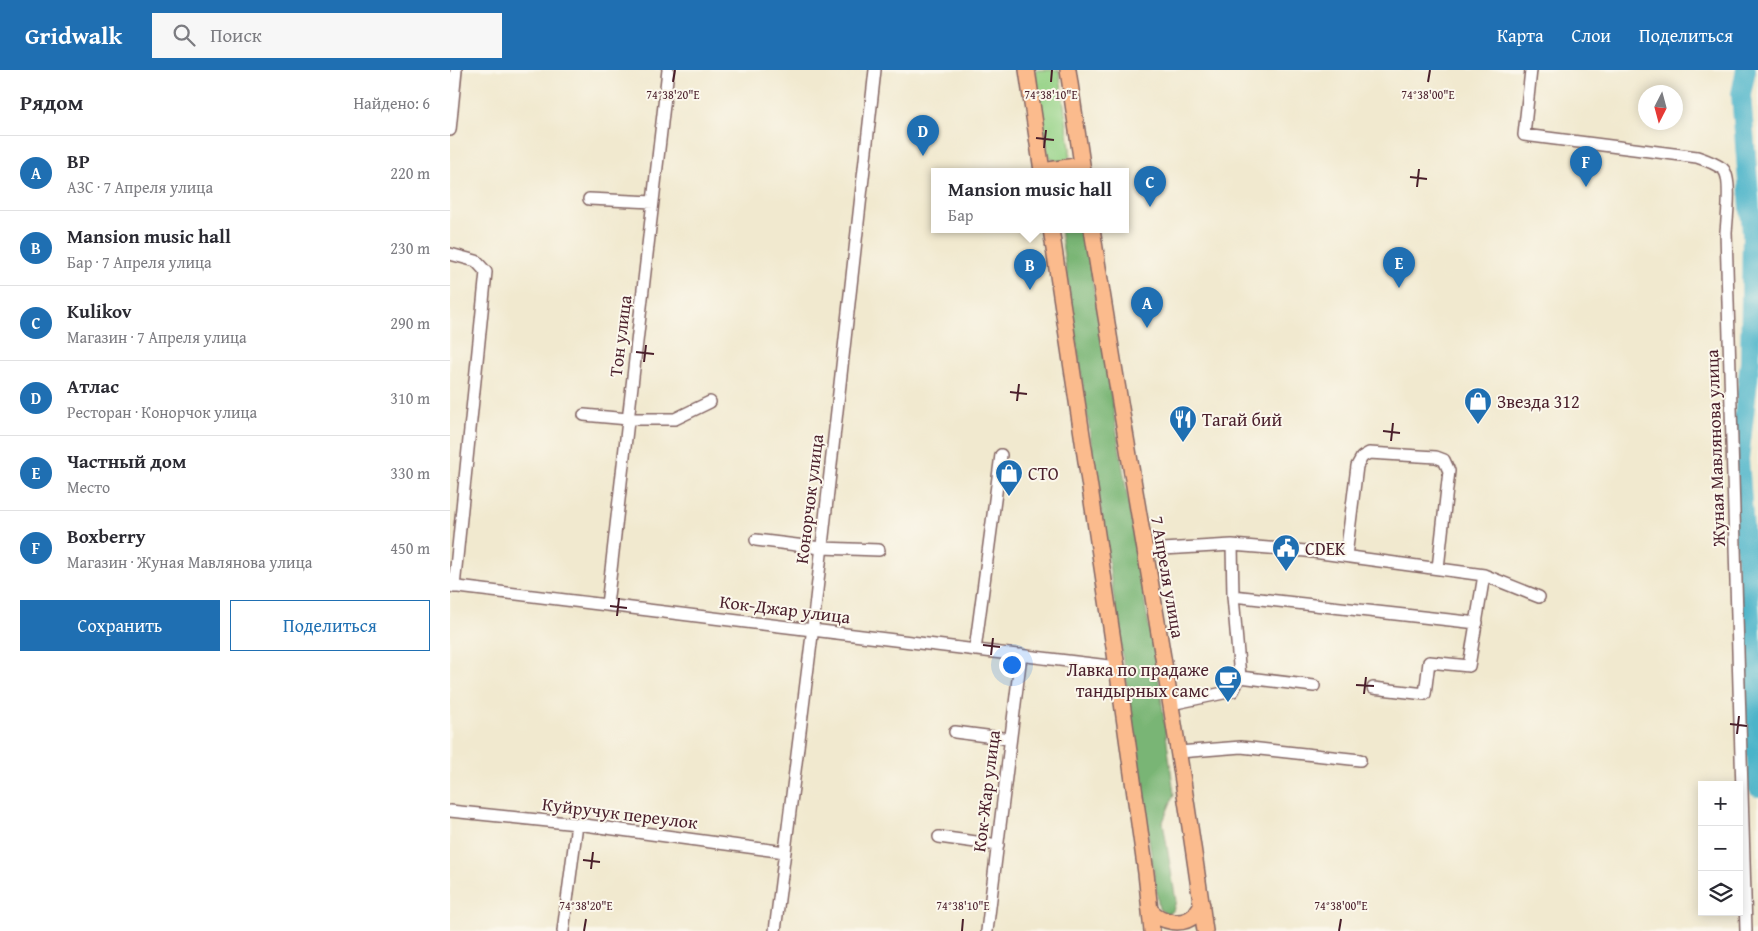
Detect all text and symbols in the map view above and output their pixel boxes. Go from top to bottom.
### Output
search box [152,13,502,58]
text: Gridwalk [25,18,122,53]
icon: search [170,21,198,49]
text: Поиск [210,21,262,49]
text: Карта [1497,22,1544,49]
text: Слои [1572,22,1611,49]
text: Поделиться [1639,22,1733,49]
north arrow [1638,85,1683,130]
text: 74°38'20"E [646,86,700,103]
text: 74°38'10"E [1024,86,1078,103]
text: 74°38'00"E [1401,86,1455,103]
text: Рядом [20,87,83,118]
text: Найдено: 6 [353,91,430,115]
pin: D [907,115,939,156]
pin: F [1570,146,1602,187]
text: BP [67,147,90,175]
text: A [31,161,41,185]
text: 220 m [390,161,430,185]
pin: C [1134,166,1166,207]
popup [931,168,1129,233]
text: АЗС · 7 Апреля улица [67,175,213,199]
text: Mansion music hall [948,175,1112,203]
text: Бар [948,203,973,227]
text: Mansion music hall [67,222,231,250]
text: B [31,236,41,260]
text: 230 m [390,236,430,260]
pin: E [1383,247,1415,288]
pin: B [1014,249,1046,290]
text: Бар · 7 Апреля улица [67,250,212,274]
pin: A [1131,287,1163,328]
street label: Тон улица [602,293,638,378]
text: Kulikov [67,297,132,325]
text: C [31,311,41,335]
text: 290 m [390,311,430,335]
text: Магазин · 7 Апреля улица [67,325,247,349]
street label: Жуная Мавлянова улица [1698,349,1732,548]
text: Атлас [67,372,119,400]
text: D [31,386,41,410]
text: 310 m [390,386,430,410]
shop icon: Звезда 312 [1463,386,1493,425]
place label: Звезда 312 [1497,388,1580,415]
text: Ресторан · Конорчок улица [67,400,257,424]
restaurant icon: Тагай бий [1168,404,1198,443]
place label: Тагай бий [1202,406,1282,433]
street label: Конорчок улица [788,432,830,565]
text: Частный дом [67,447,186,475]
shop icon: СТО [994,458,1024,497]
place label: СТО [1028,460,1059,487]
text: E [32,461,40,485]
text: 330 m [390,461,430,485]
text: Место [67,475,110,499]
street label: 7 Апреля улица [1144,514,1192,641]
text: Boxberry [67,522,145,550]
public building icon: CDEK [1271,533,1301,572]
place label: CDEK [1305,535,1346,562]
text: F [32,536,40,560]
text: 450 m [390,536,430,560]
text: Магазин · Жуная Мавлянова улица [67,550,312,574]
street label: Кок-Джар улица [718,588,852,630]
button: Сохранить [20,600,220,651]
button: Поделиться [230,600,430,651]
your location [999,652,1025,678]
place label: Лавка по прадаже тандырных самс [1067,656,1209,704]
cafe icon: Лавка по прадаже тандырных самс [1213,664,1243,703]
street label: Кок-Жар улица [965,728,1007,854]
map controls [1698,781,1743,916]
button: + [1698,781,1743,826]
street label: Куйручук переулок [541,790,700,836]
button: − [1698,826,1743,871]
button: layers [1698,871,1743,916]
text: 74°38'20"E [559,897,613,914]
text: 74°38'10"E [936,897,990,914]
text: 74°38'00"E [1314,897,1368,914]

